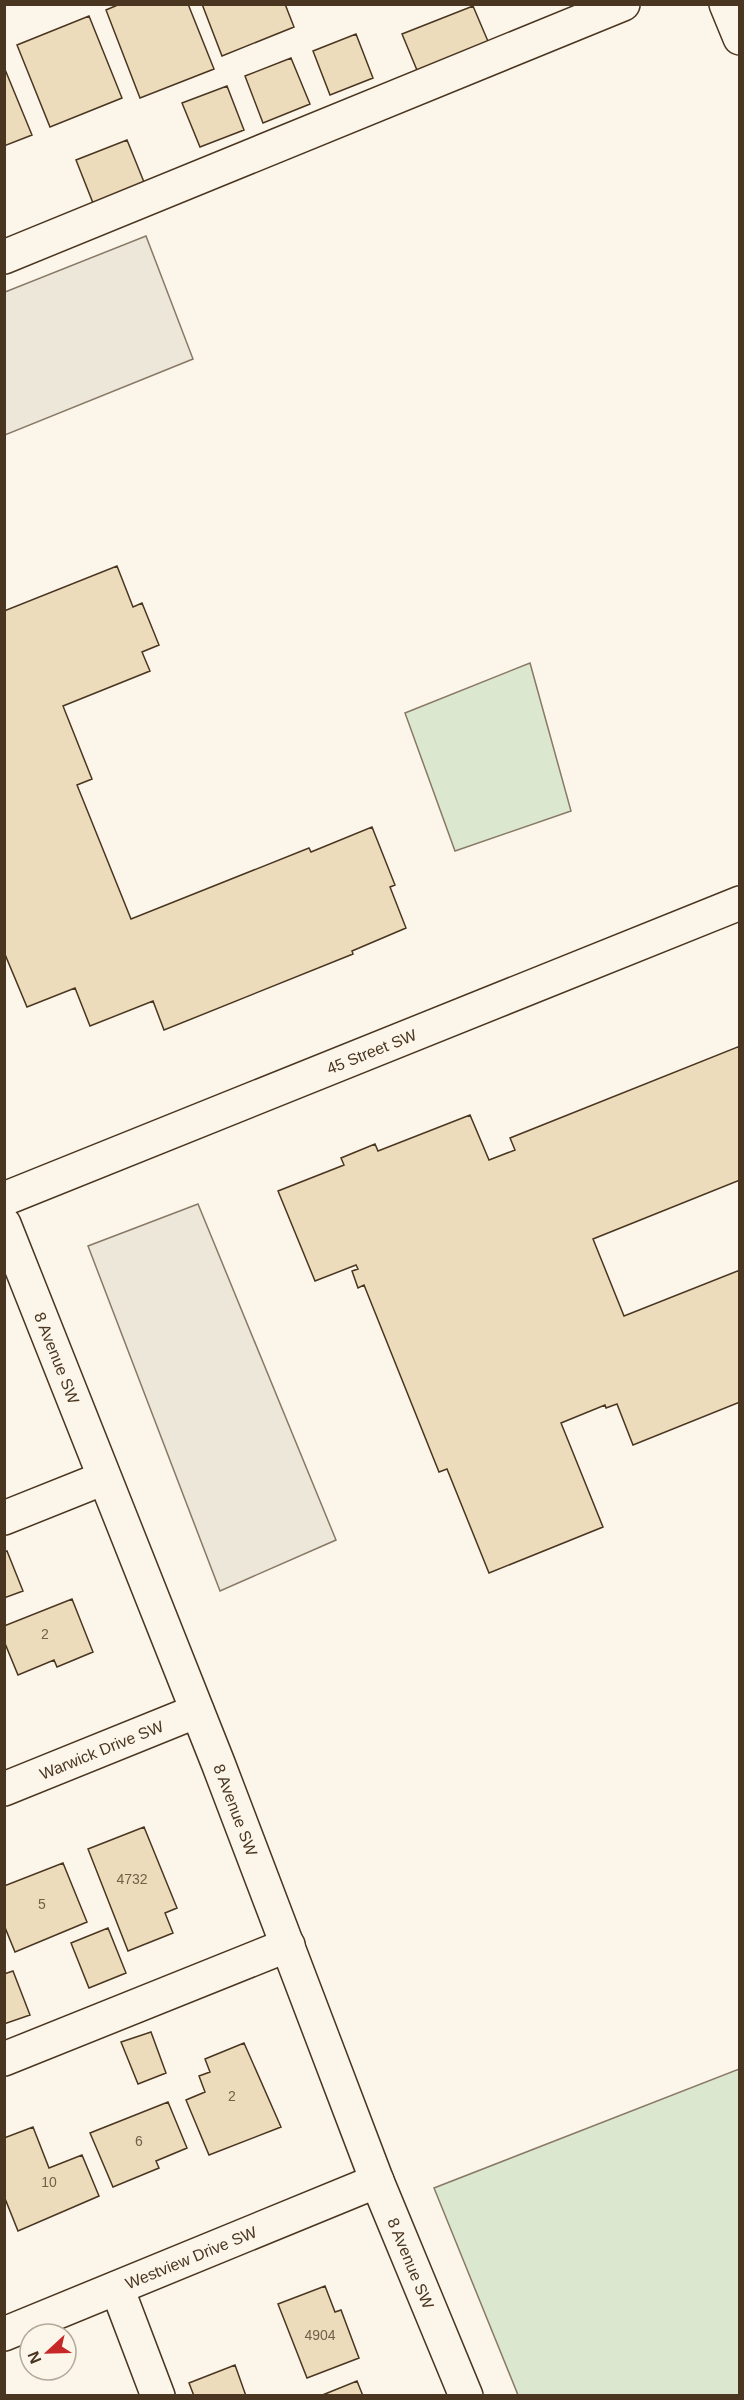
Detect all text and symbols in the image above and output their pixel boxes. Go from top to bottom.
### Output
street label: 45 Street SW [324,1026,420,1077]
street label: 8 Avenue SW [31,1310,83,1407]
house number: 2 [41,1626,49,1642]
street label: Warwick Drive SW [37,1717,167,1783]
street label: 8 Avenue SW [210,1762,261,1859]
house number: 4732 [116,1871,148,1887]
house number: 5 [38,1896,46,1912]
house number: 2 [228,2088,236,2104]
house number: 6 [135,2133,143,2149]
house number: 10 [41,2174,57,2190]
street label: 8 Avenue SW [384,2215,437,2312]
street label: Westview Drive SW [123,2223,260,2292]
north arrow [18,2322,78,2382]
house number: 4904 [304,2327,336,2343]
text: N [25,2349,45,2366]

